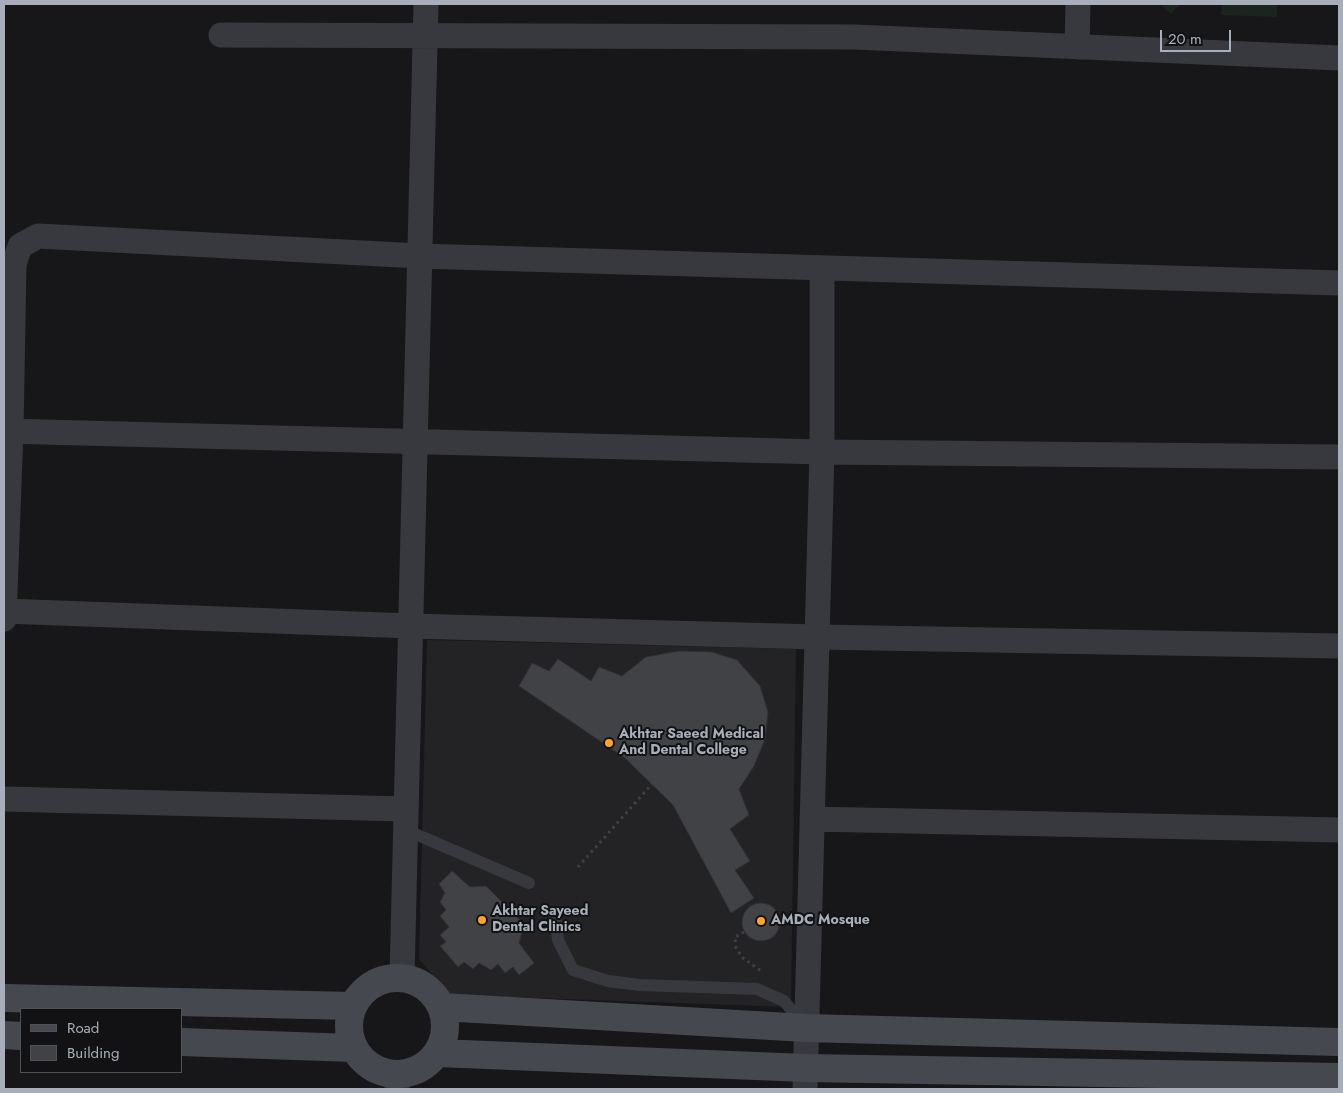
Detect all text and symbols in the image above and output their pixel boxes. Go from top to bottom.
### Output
scale bar [1163,20,1234,52]
text: 20 m [1168,28,1202,50]
place label: Akhtar Saeed Medical And Dental College [619,727,764,760]
marker: Akhtar Saeed Medical And Dental College [603,737,615,749]
place label: Akhtar Sayeed Dental Clinics [492,904,588,936]
place label: AMDC Mosque [771,913,870,929]
marker: Akhtar Sayeed Dental Clinics [476,914,488,926]
marker: AMDC Mosque [755,915,767,927]
legend [20,1008,182,1073]
text: Road [67,1017,99,1039]
text: Building [67,1042,119,1064]

